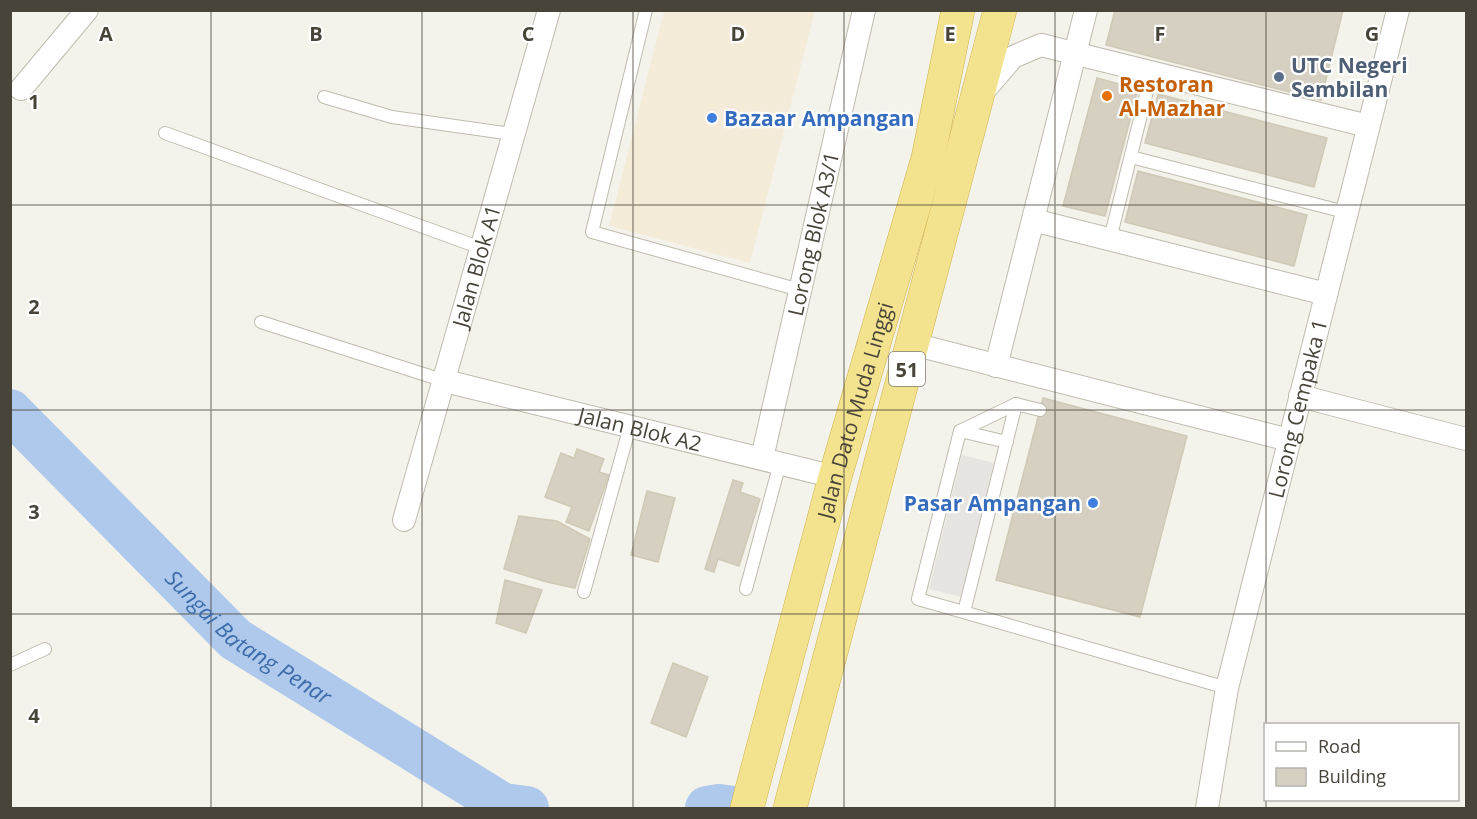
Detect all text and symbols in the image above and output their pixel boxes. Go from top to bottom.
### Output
text: A [99,20,113,47]
text: B [309,20,323,47]
text: C [522,20,535,47]
text: D [731,20,745,47]
text: E [944,20,956,47]
text: F [1155,20,1165,47]
text: G [1365,20,1379,47]
place label: UTC Negeri Sembilan [1291,51,1408,103]
place label: Restoran Al-Mazhar [1119,70,1226,122]
marker: UTC Negeri Sembilan [1272,70,1286,84]
text: 1 [28,88,40,115]
marker: Restoran Al-Mazhar [1100,89,1114,103]
place label: Bazaar Ampangan [724,104,915,132]
marker: Bazaar Ampangan [705,111,719,125]
street label: Lorong Blok A3/1 [781,149,845,319]
street label: Jalan Blok A1 [445,202,507,332]
text: 2 [28,293,40,320]
street label: Jalan Dato Muda Linggi [810,299,899,524]
street label: Lorong Cempaka 1 [1261,316,1334,501]
road number: 51 [889,352,925,386]
street label: Jalan Blok A2 [574,400,705,458]
place label: Pasar Ampangan [904,489,1081,517]
marker: Pasar Ampangan [1086,496,1100,510]
text: 3 [28,498,40,525]
water label: Sungai Batang Penar [159,563,339,711]
text: 4 [28,702,40,729]
legend [1264,723,1459,801]
text: Road [1318,734,1361,758]
text: Building [1318,764,1386,788]

